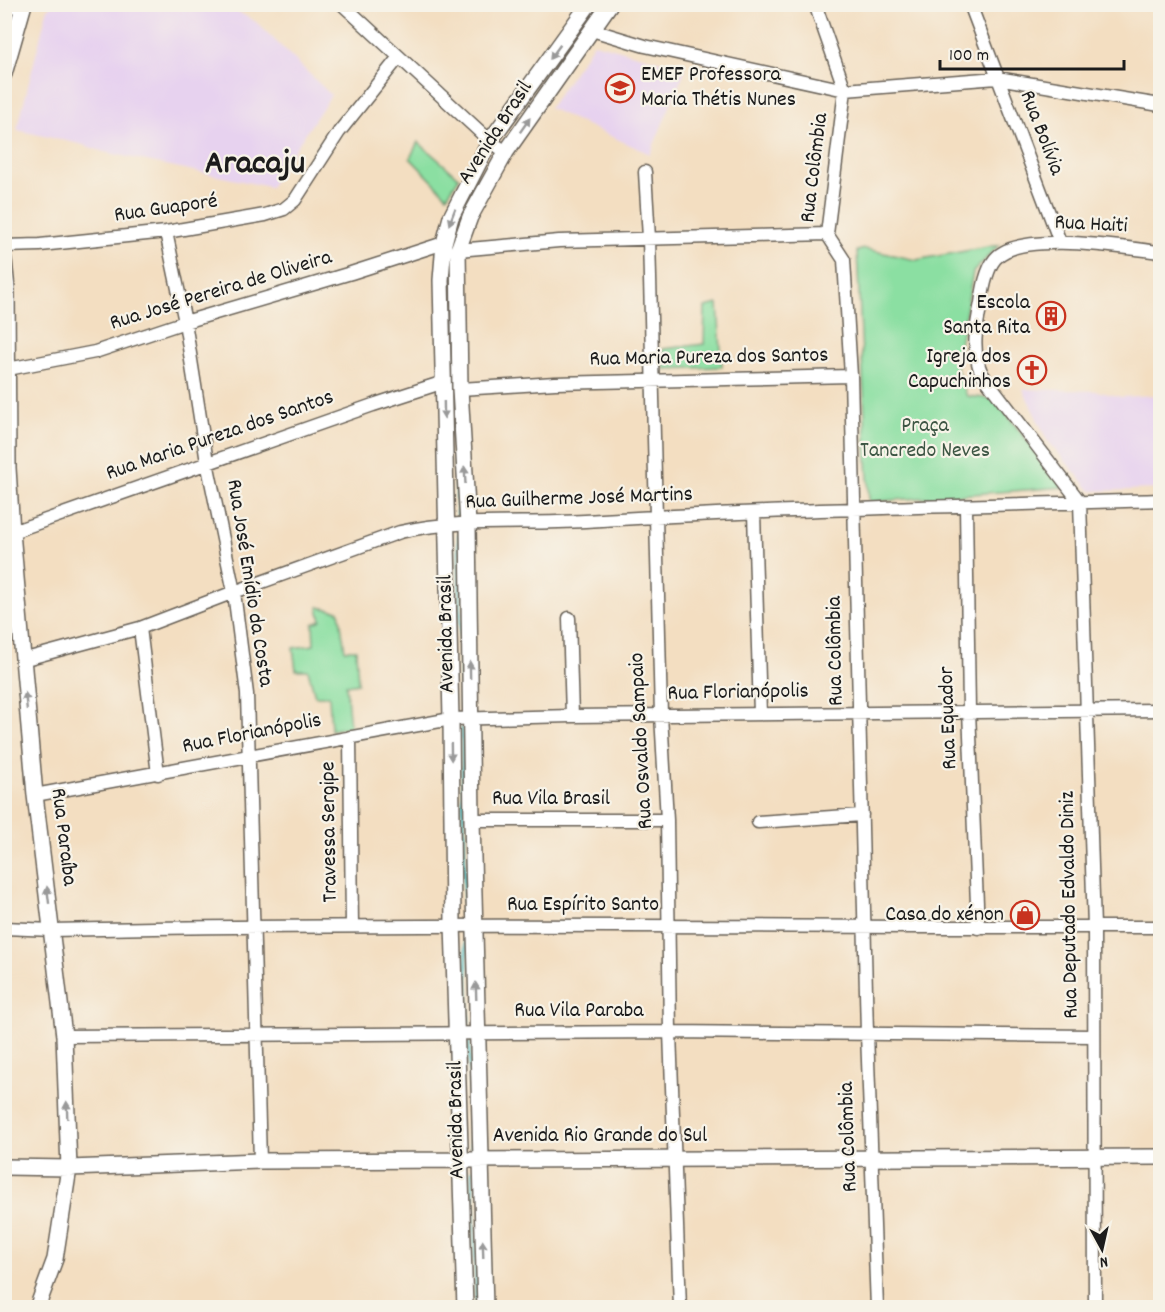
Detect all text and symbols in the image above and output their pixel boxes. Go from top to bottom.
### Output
scale bar [940,33,1124,71]
one-way arrow [549,43,561,59]
text: 100 m [949,44,989,69]
place label: EMEF Professora Maria Thétis Nunes [641,60,796,116]
school or university icon: EMEF Professora Maria Thétis Nunes [604,72,636,104]
street label: Avenida Brasil [451,75,541,191]
street label: Rua Bolívia [1011,86,1072,181]
street label: Rua Colômbia [793,111,837,225]
one-way arrow [519,118,531,134]
district label: Aracaju [205,141,305,190]
street label: Rua Guaporé [112,186,220,232]
one-way arrow [447,208,456,226]
street label: Rua Haiti [1054,208,1128,242]
street label: Rua José Pereira de Oliveira [106,242,336,340]
place label: Escola Santa Rita [943,288,1031,344]
building icon: Escola Santa Rita [1035,300,1067,332]
street label: Rua Maria Pureza dos Santos [589,340,829,376]
place label: Igreja dos Capuchinhos [908,342,1011,398]
church icon: Igreja dos Capuchinhos [1016,354,1048,386]
street label: Rua Maria Pureza dos Santos [102,382,338,490]
one-way arrow [440,401,449,420]
park label: Praça Tancredo Neves [860,411,990,467]
one-way arrow [461,466,470,485]
street label: Rua José Emídio da Costa [217,477,281,690]
street label: Rua Guilherme José Martins [465,480,693,518]
street label: Avenida Brasil [430,575,464,693]
street label: Rua Colômbia [820,595,852,706]
street label: Rua Osvaldo Sampaio [622,652,662,830]
one-way arrow [465,661,475,680]
street label: Rua Equador [932,665,966,770]
street label: Rua Florianópolis [667,676,809,710]
one-way arrow [21,692,31,711]
street label: Rua Florianópolis [180,705,324,763]
one-way arrow [446,743,456,762]
street label: Travessa Sergipe [313,761,347,903]
street label: Rua Vila Brasil [492,784,610,815]
street label: Rua Paraíba [42,786,84,888]
street label: Rua Deputado Edvaldo Diniz [1053,790,1087,1019]
one-way arrow [43,885,53,904]
street label: Rua Espírito Santo [507,890,659,921]
shop icon: Casa do xénon [1009,899,1041,931]
place label: Casa do xénon [885,900,1004,931]
one-way arrow [471,982,481,1001]
street label: Rua Vila Paraba [514,996,644,1027]
street label: Avenida Brasil [440,1061,474,1179]
street label: Rua Colômbia [832,1081,866,1193]
one-way arrow [62,1100,71,1119]
street label: Avenida Rio Grande do Sul [493,1121,707,1152]
north arrow [1072,1219,1132,1279]
one-way arrow [479,1240,488,1259]
text: N [1098,1249,1109,1273]

